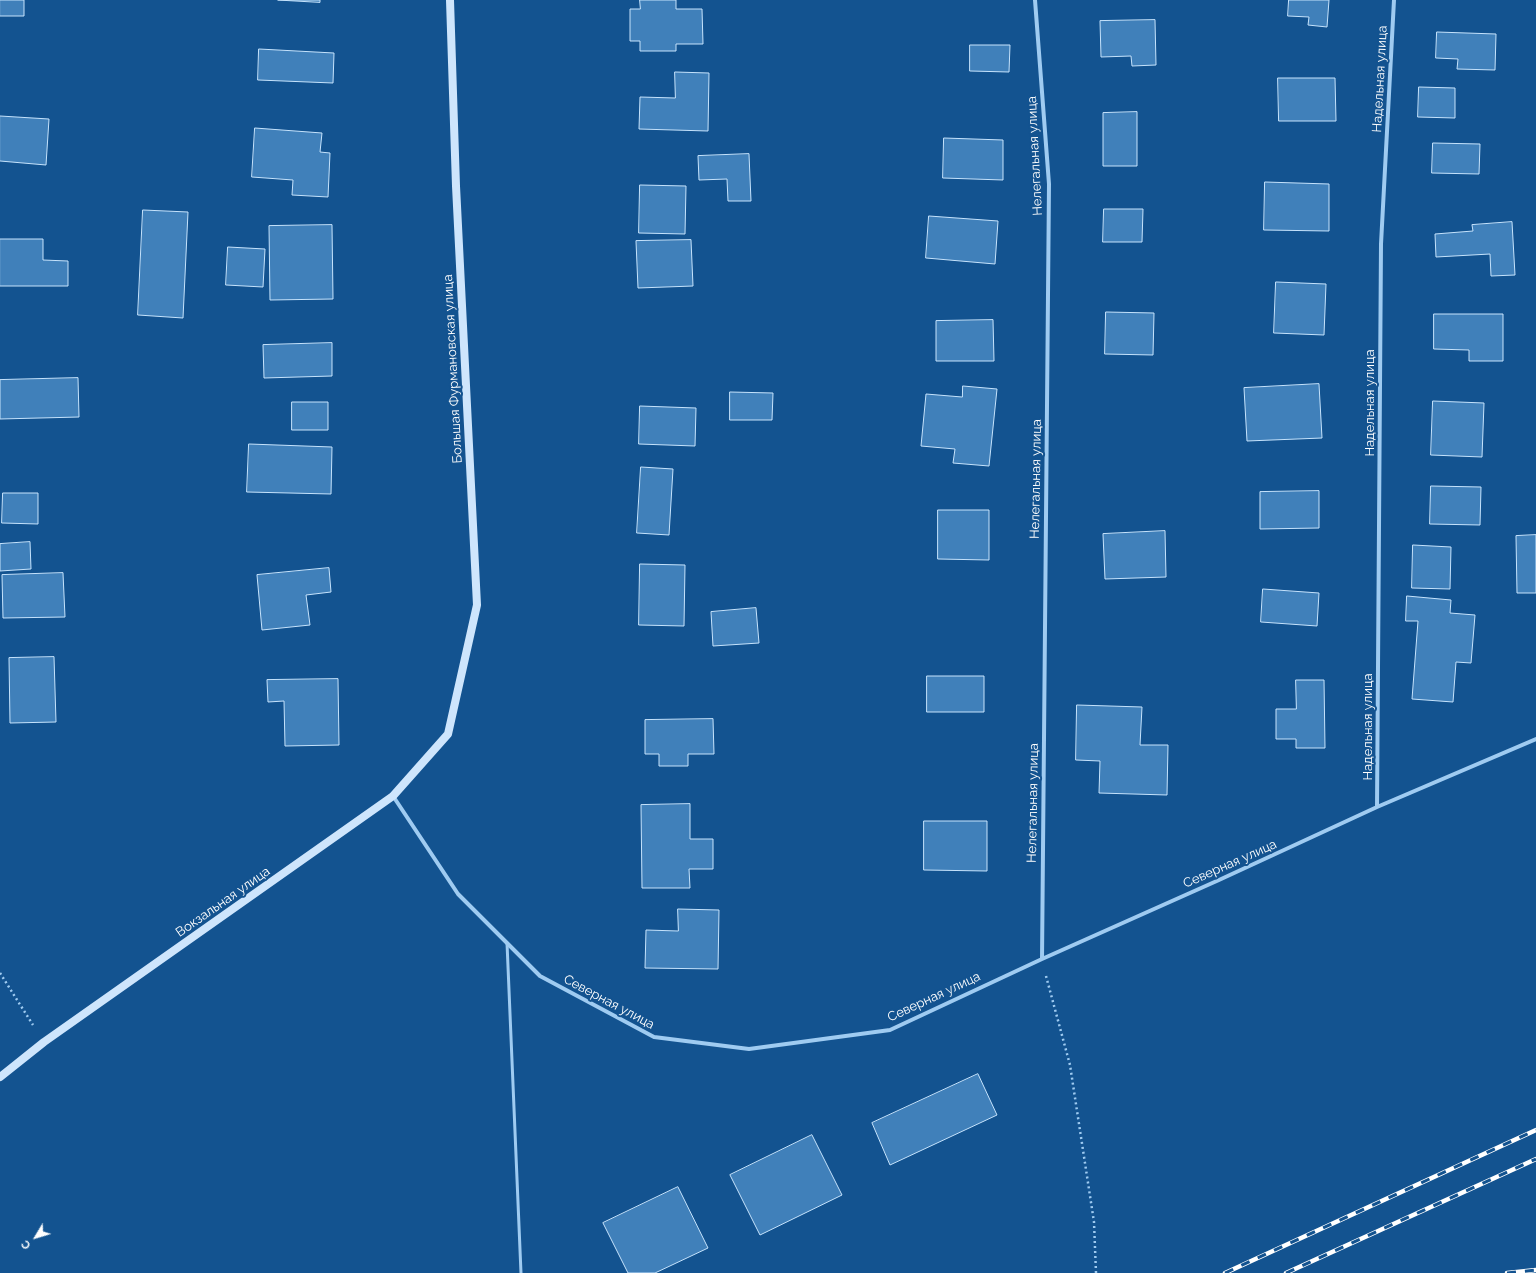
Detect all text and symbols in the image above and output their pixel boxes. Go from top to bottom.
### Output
street label: Надельная улица [1369,25,1391,133]
street label: Нелегальная улица [1024,96,1046,216]
street label: Большая Фурмановская улица [440,274,466,464]
street label: Надельная улица [1362,349,1378,457]
street label: Нелегальная улица [1027,419,1045,539]
street label: Надельная улица [1360,673,1376,781]
street label: Нелегальная улица [1024,743,1042,863]
street label: Северная улица [1181,836,1279,892]
street label: Вокзальная улица [173,864,273,940]
street label: Северная улица [885,969,983,1025]
street label: Северная улица [561,971,657,1033]
north arrow [16,1217,56,1257]
text: С [19,1238,34,1252]

